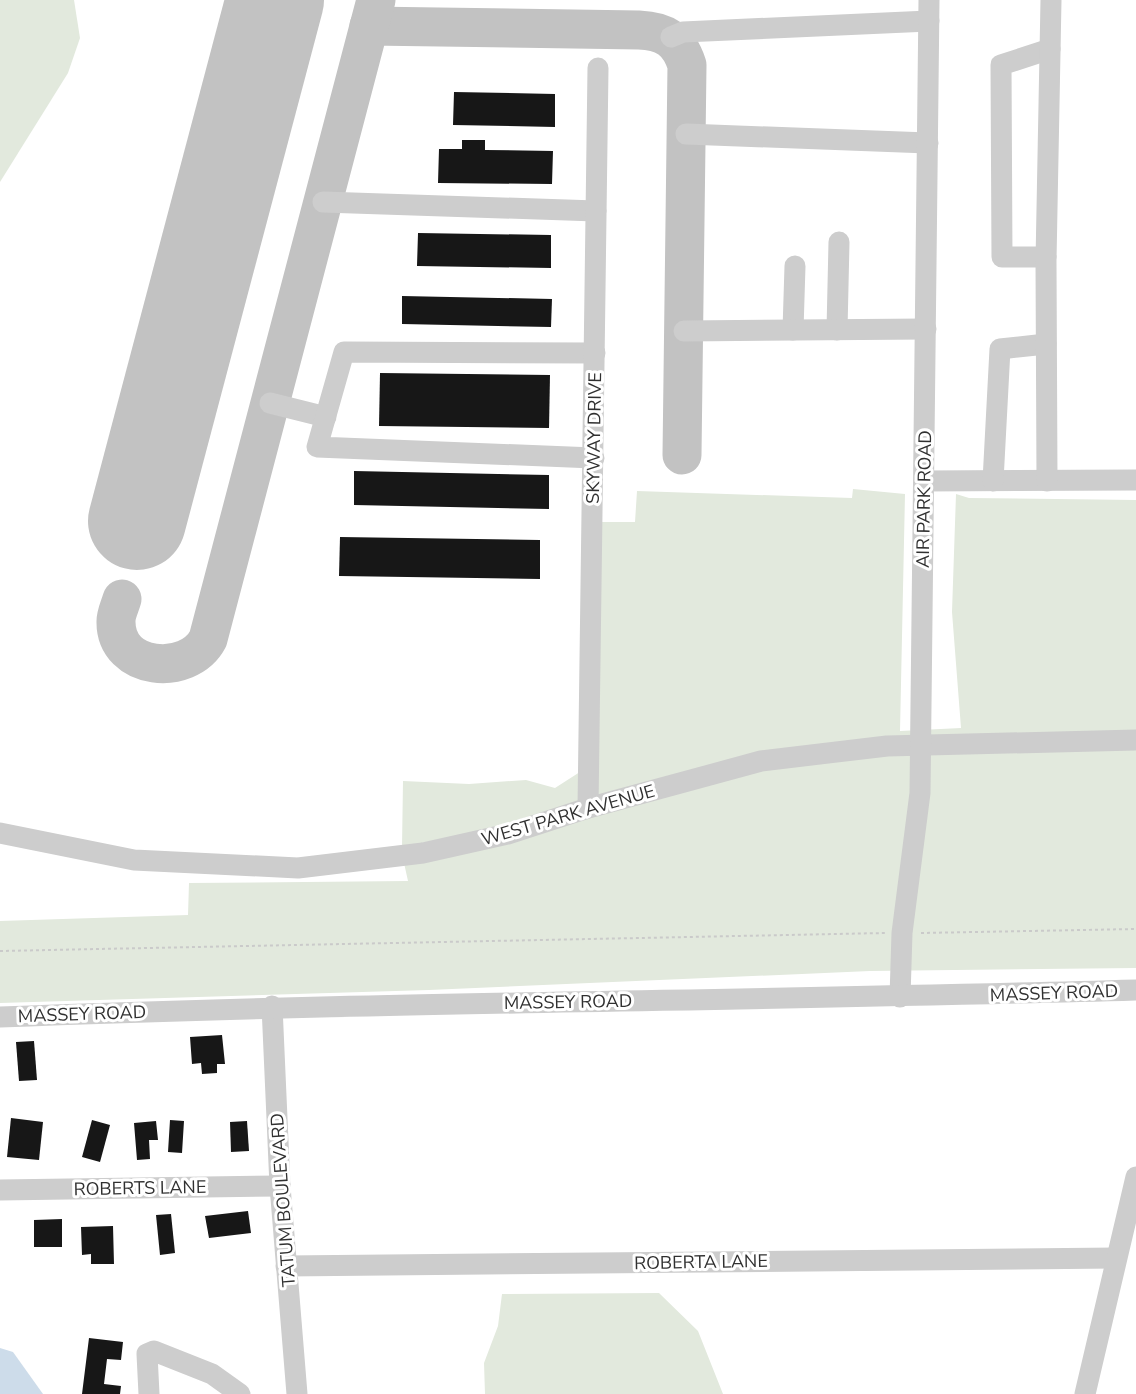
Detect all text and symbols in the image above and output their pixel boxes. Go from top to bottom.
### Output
street label: SKYWAY DRIVE [581,372,607,504]
street label: AIR PARK ROAD [911,430,937,568]
street label: WEST PARK AVENUE [478,779,658,851]
street label: MASSEY ROAD [989,979,1119,1007]
street label: MASSEY ROAD [504,989,632,1015]
street label: MASSEY ROAD [17,1000,147,1028]
street label: TATUM BOULEVARD [265,1112,301,1288]
street label: ROBERTS LANE [74,1175,206,1201]
street label: ROBERTA LANE [634,1249,768,1275]

